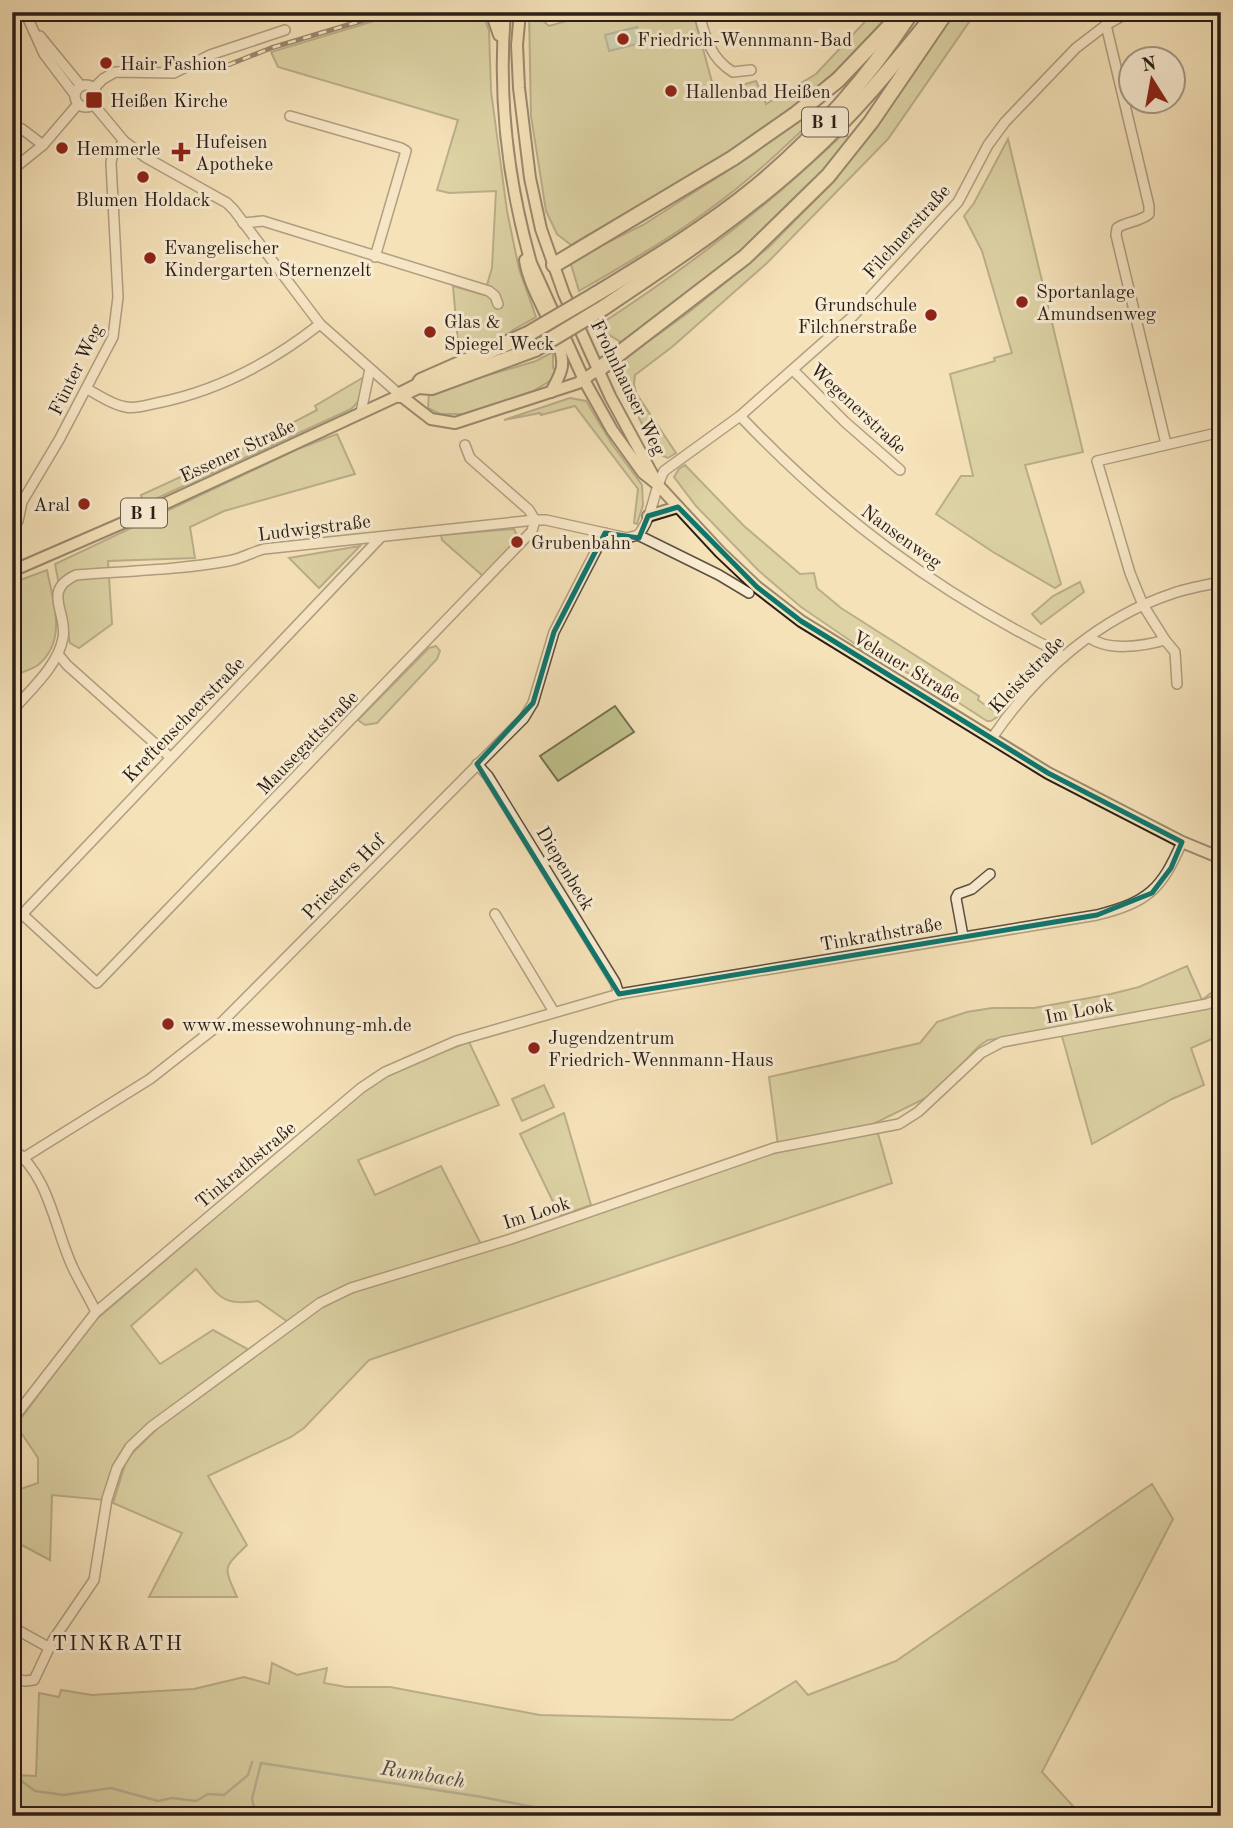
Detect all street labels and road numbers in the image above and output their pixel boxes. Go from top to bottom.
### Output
road number: B 1 [802,107,848,136]
street label: Filchnerstraße [861,182,955,283]
street label: Frohnhauser Weg [586,317,668,459]
street label: Fünter Weg [47,321,108,419]
street label: Wegenerstraße [806,361,909,459]
street label: Essener Straße [177,417,299,487]
road number: B 1 [121,499,167,528]
street label: Nansenweg [857,503,945,574]
street label: Ludwigstraße [257,513,372,546]
street label: Velauer Straße [848,628,963,708]
street label: Kleiststraße [987,634,1069,718]
street label: Kreftenscheerstraße [120,655,249,787]
street label: Mausegattstraße [255,688,363,799]
street label: Diepenbeck [531,824,596,915]
street label: Priesters Hof [300,831,390,924]
street label: Tinkrathstraße [819,915,944,956]
street label: Im Look [1044,996,1115,1028]
street label: Tinkrathstraße [193,1119,300,1213]
street label: Im Look [501,1195,573,1234]

